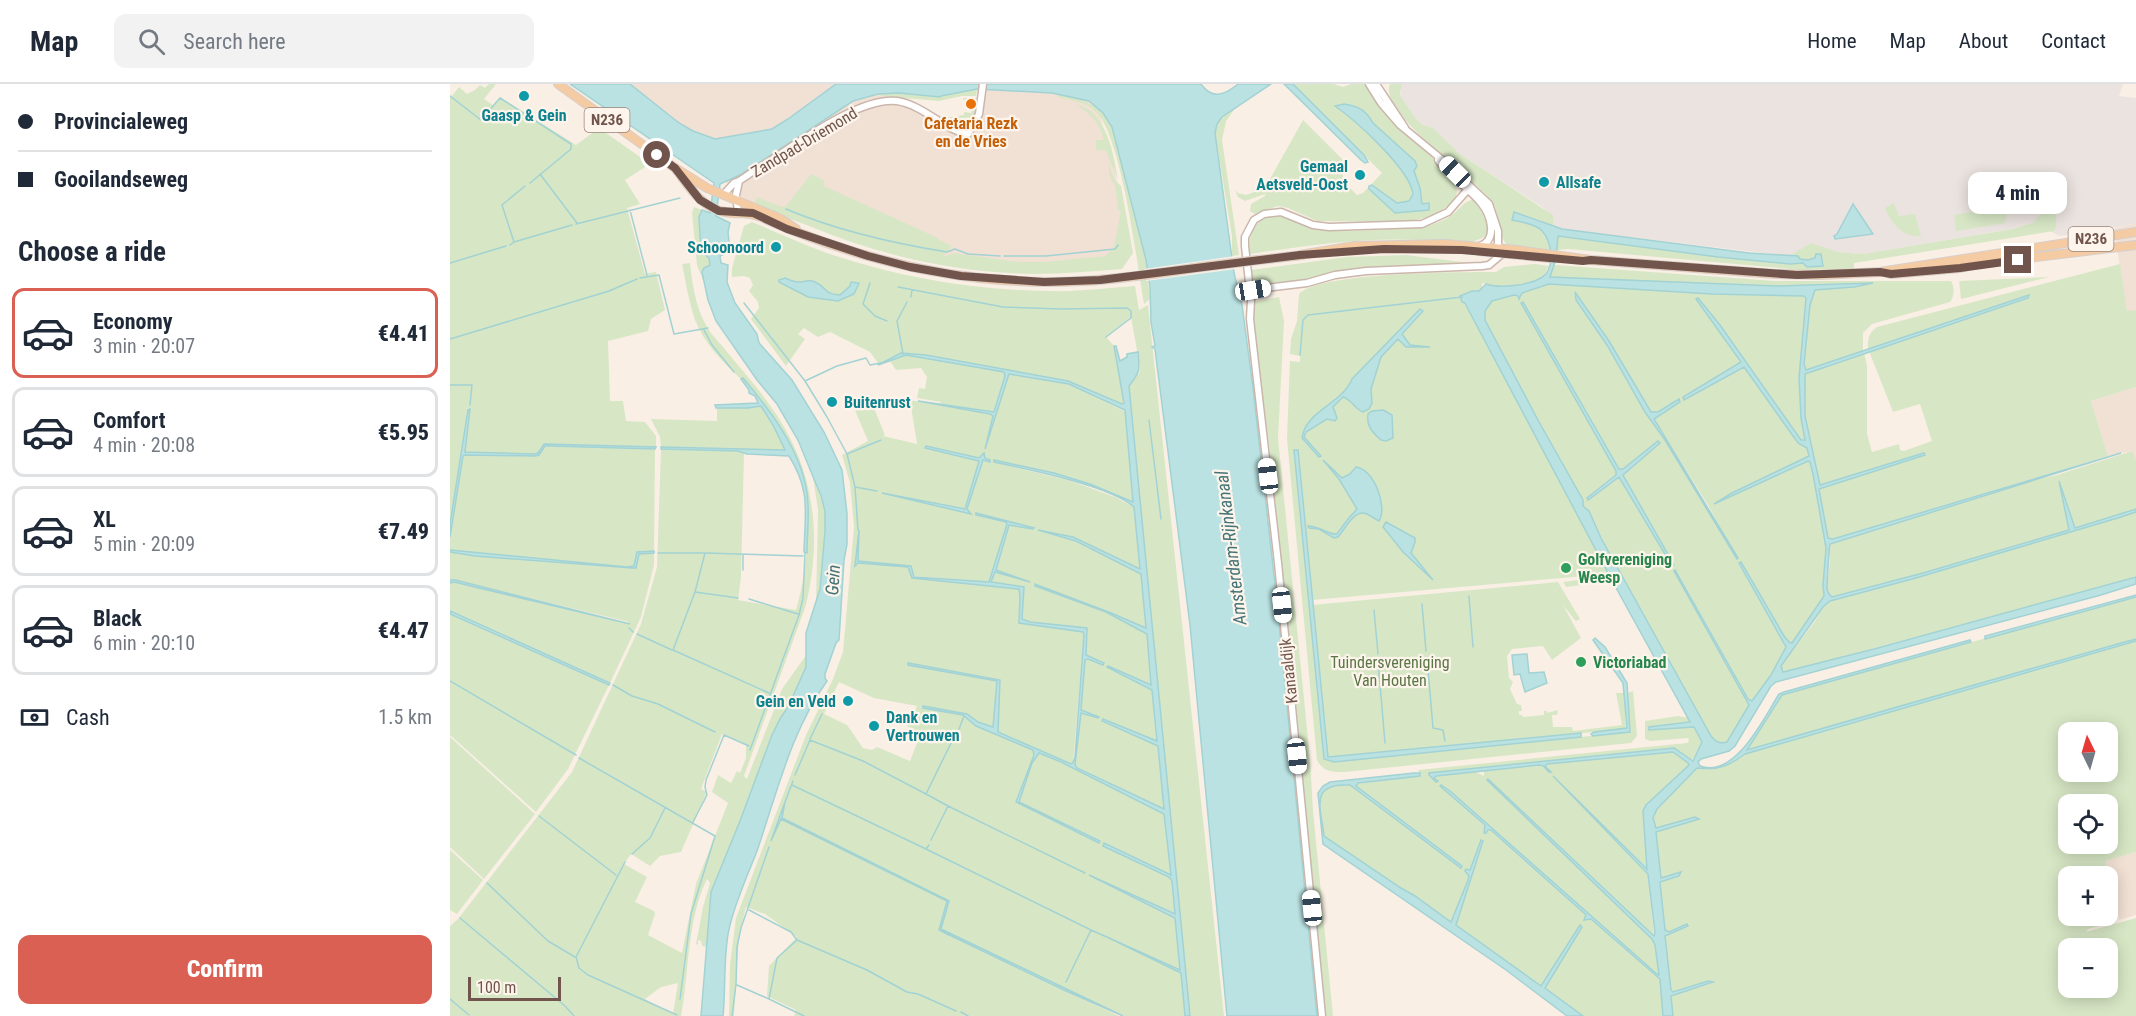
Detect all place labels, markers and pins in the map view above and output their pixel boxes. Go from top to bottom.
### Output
marker: Gaasp & Gein [517,89,531,103]
marker: Cafetaria Rezk en de Vries [964,97,978,111]
place label: Gaasp & Gein [481,106,567,125]
place label: Cafetaria Rezk en de Vries [924,114,1018,151]
place label: Gemaal Aetsveld-Oost [1256,157,1348,194]
marker: Gemaal Aetsveld-Oost [1353,168,1367,182]
place label: Allsafe [1556,173,1601,192]
marker: Allsafe [1537,175,1551,189]
place label: Schoonoord [687,238,764,257]
marker: Schoonoord [769,240,783,254]
place label: Buitenrust [844,393,911,412]
marker: Buitenrust [825,395,839,409]
place label: Golfvereniging Weesp [1578,550,1672,587]
marker: Golfvereniging Weesp [1559,561,1573,575]
place label: Victoriabad [1593,653,1667,672]
marker: Victoriabad [1574,655,1588,669]
place label: Gein en Veld [756,692,836,711]
marker: Gein en Veld [841,694,855,708]
place label: Dank en Vertrouwen [886,708,960,745]
marker: Dank en Vertrouwen [867,719,881,733]

